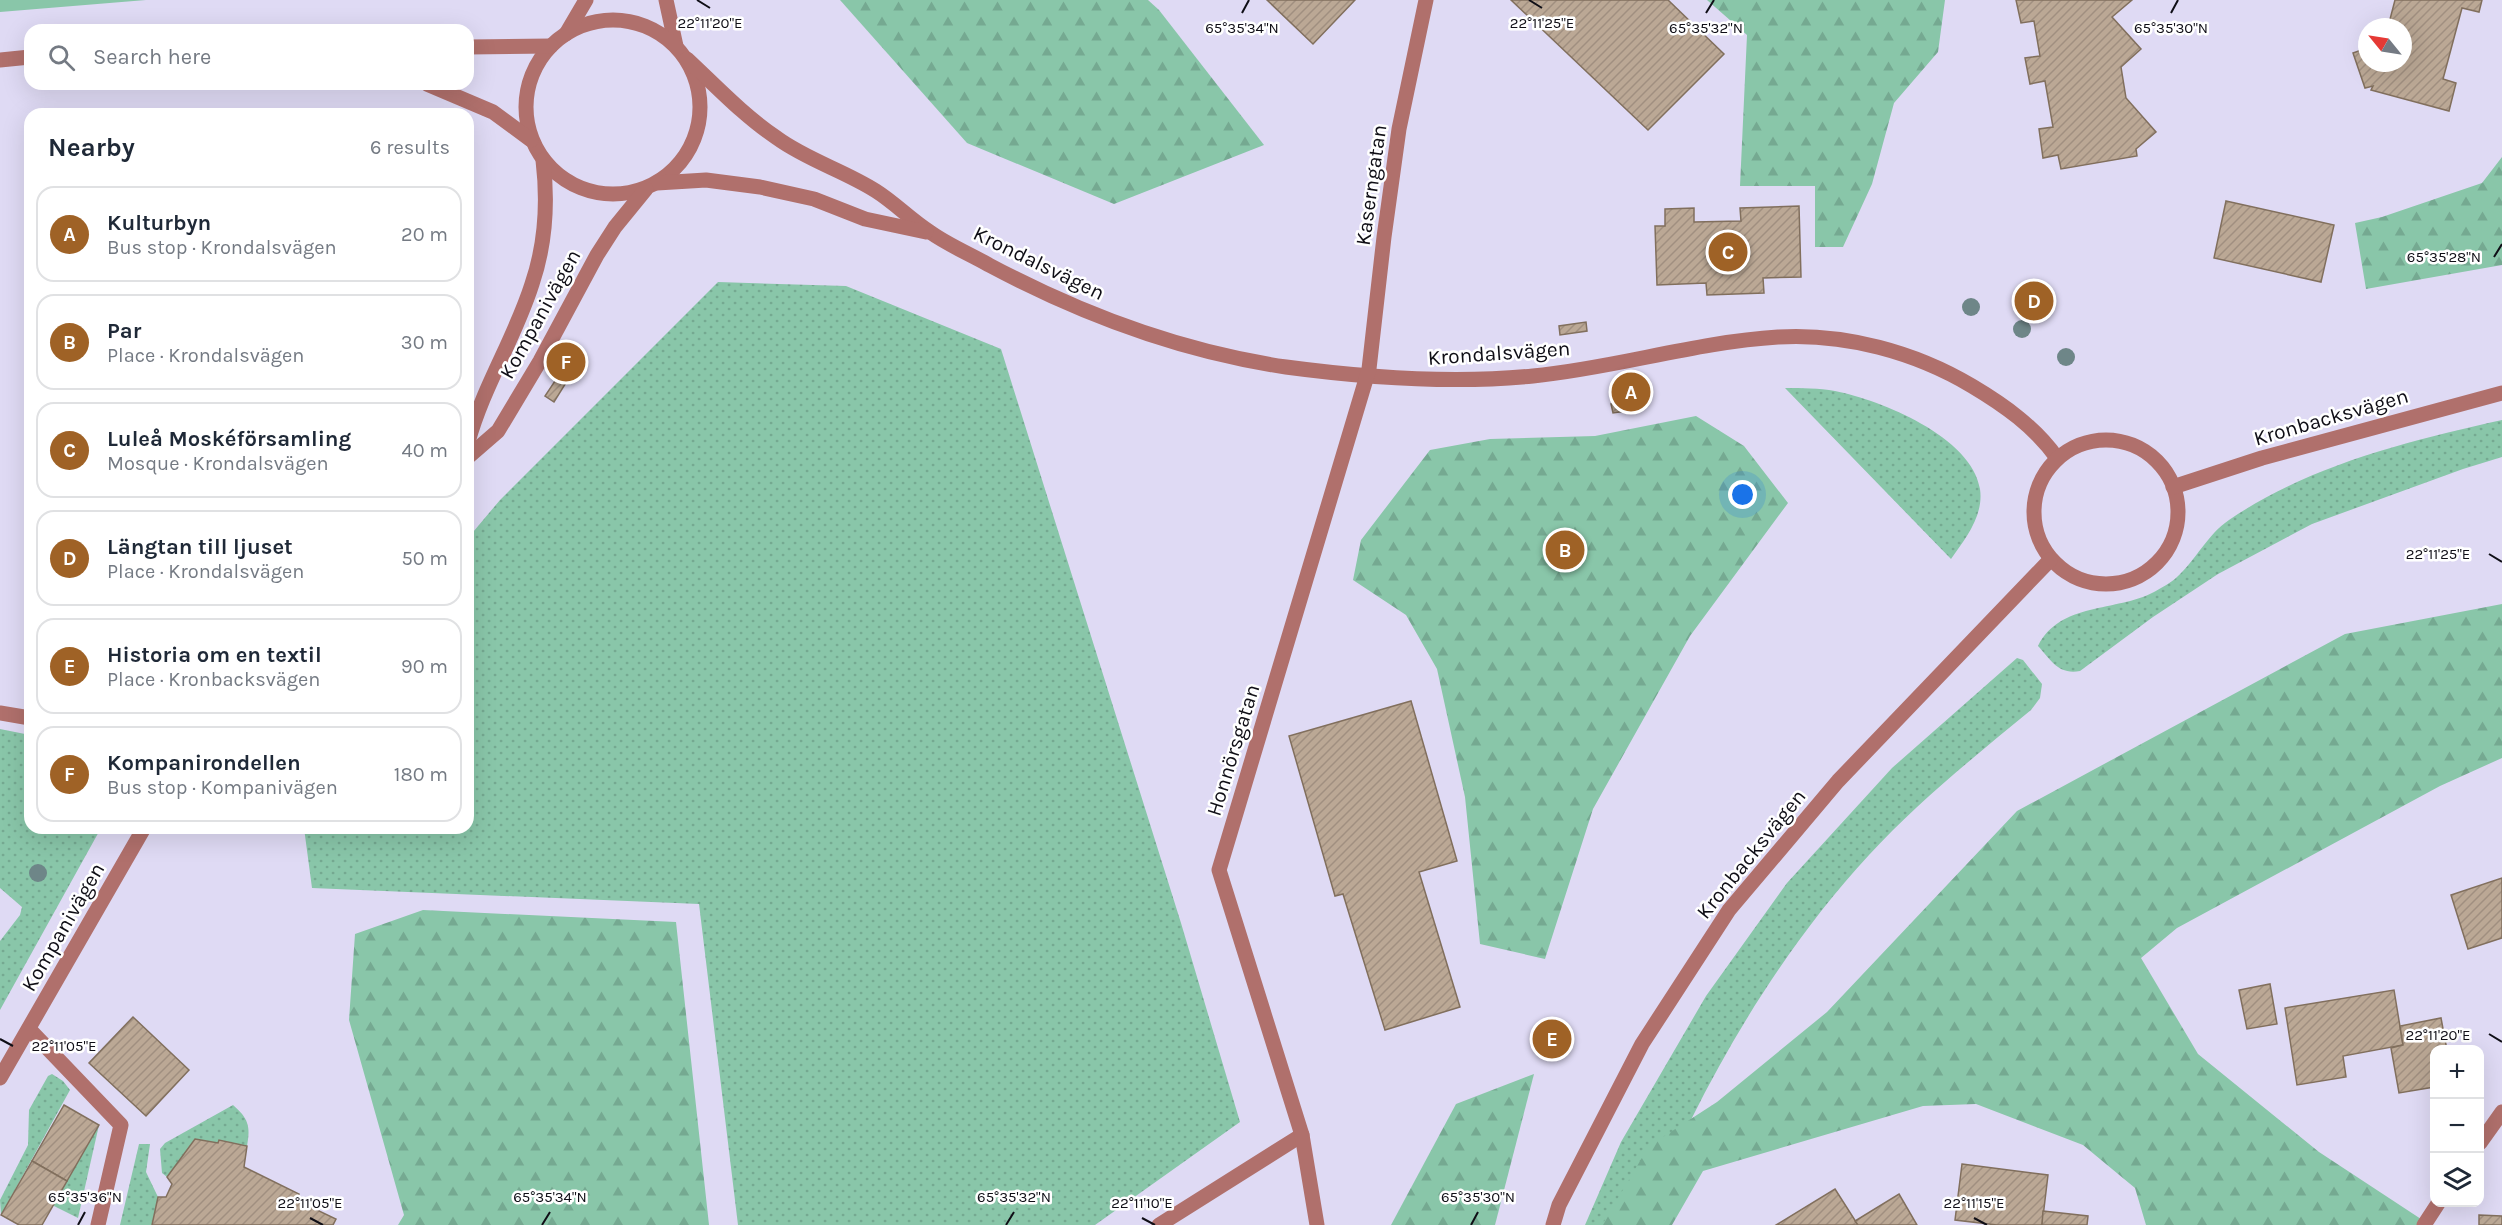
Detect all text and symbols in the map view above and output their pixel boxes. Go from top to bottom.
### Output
text: 22°11'20"E [677,14,743,32]
text: 22°11'25"E [1510,14,1574,32]
north arrow [2358,18,2412,72]
text: 65°35'34"N [1205,19,1279,37]
text: 65°35'32"N [1669,19,1743,37]
text: 65°35'30"N [2134,19,2208,37]
search box [24,24,474,90]
icon: search [45,41,78,74]
text: Search here [93,44,211,70]
street label: Kaserngatan [1351,123,1391,247]
text: Nearby [48,132,135,163]
text: 6 results [370,136,450,159]
text: Kulturbyn [107,210,211,236]
street label: Krondalsvägen [970,221,1108,305]
text: A [63,223,76,246]
text: 20 m [401,223,448,246]
pin: C [1708,230,1748,274]
text: Bus stop · Krondalsvägen [107,236,337,259]
street label: Kompanivägen [495,245,585,383]
text: 65°35'28"N [2407,248,2481,266]
pin: D [2014,278,2054,324]
text: Par [107,318,141,344]
text: B [63,331,76,354]
text: 30 m [401,331,448,354]
street label: Krondalsvägen [1427,336,1571,370]
pin: F [546,340,586,385]
text: Place · Krondalsvägen [107,344,304,367]
pin: A [1612,370,1650,414]
street label: Kronbacksvägen [2251,383,2411,451]
text: Luleå Moskéförsamling [107,426,351,452]
text: C [63,439,76,462]
text: 40 m [402,439,448,462]
text: Mosque · Krondalsvägen [107,452,329,475]
your location [1728,480,1757,509]
pin: B [1546,528,1584,572]
text: Längtan till ljuset [107,534,293,560]
text: 22°11'25"E [2406,545,2470,563]
text: D [63,547,76,570]
text: 50 m [401,547,448,570]
text: Place · Krondalsvägen [107,560,304,583]
text: Historia om en textil [107,642,322,668]
text: E [64,655,75,678]
text: 90 m [401,655,448,678]
text: Place · Kronbacksvägen [107,668,320,691]
street label: Honnörsgatan [1202,681,1264,819]
text: Kompanirondellen [107,750,301,776]
text: F [64,763,75,786]
text: 180 m [394,763,448,786]
text: Bus stop · Kompanivägen [107,776,338,799]
street label: Kronbacksvägen [1691,784,1811,924]
street label: Kompanivägen [17,859,109,995]
pin: E [1532,1016,1572,1062]
text: 22°11'20"E [2405,1026,2471,1044]
text: 22°11'05"E [32,1037,96,1055]
map controls [2430,1045,2484,1207]
button: + [2430,1045,2484,1099]
button: − [2430,1099,2484,1153]
button: layers [2430,1153,2484,1207]
text: 65°35'36"N [48,1188,122,1206]
text: 65°35'34"N [513,1188,587,1206]
text: 65°35'32"N [977,1188,1051,1206]
text: 65°35'30"N [1441,1188,1515,1206]
text: 22°11'05"E [278,1194,342,1212]
text: 22°11'10"E [1111,1194,1173,1212]
text: 22°11'15"E [1944,1194,2004,1212]

